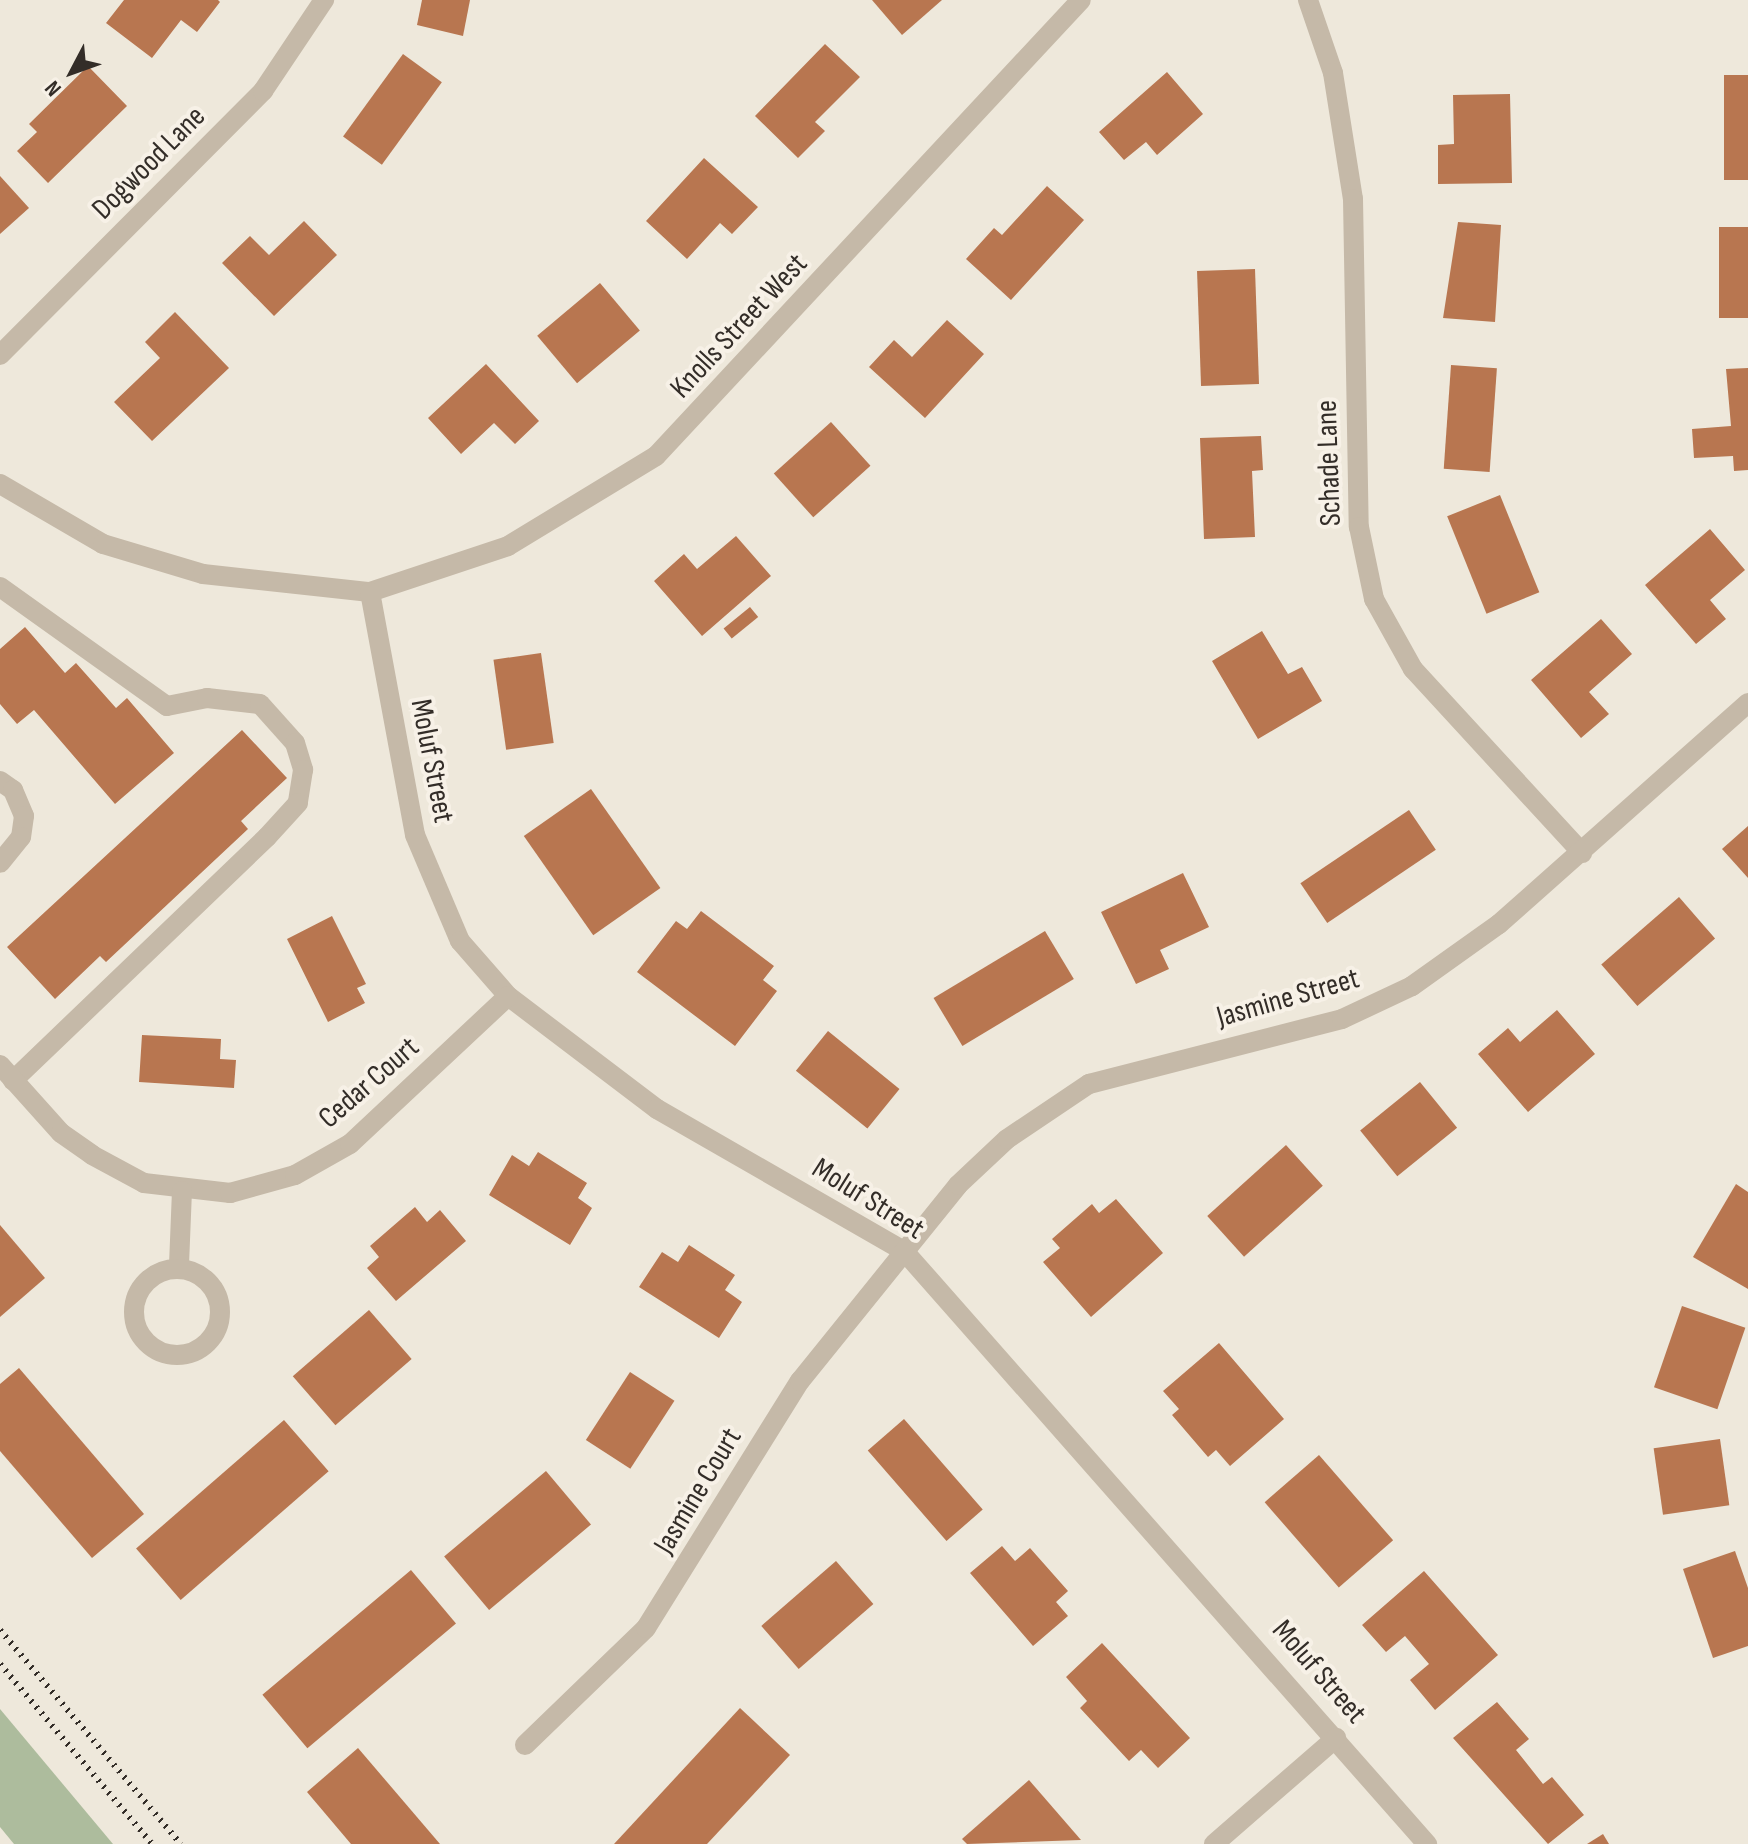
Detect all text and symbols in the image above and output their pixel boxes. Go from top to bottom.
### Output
north arrow [32,32,112,112]
text: N [39,75,68,101]
street label: Dogwood Lane [85,99,213,227]
street label: Knolls Street West [663,246,815,406]
street label: Schade Lane [1309,399,1349,527]
street label: Moluf Street [402,696,462,826]
street label: Jasmine Street [1213,961,1363,1035]
street label: Cedar Court [311,1030,427,1136]
street label: Moluf Street [805,1151,931,1247]
street label: Jasmine Court [646,1422,750,1560]
street label: Moluf Street [1264,1613,1374,1731]

